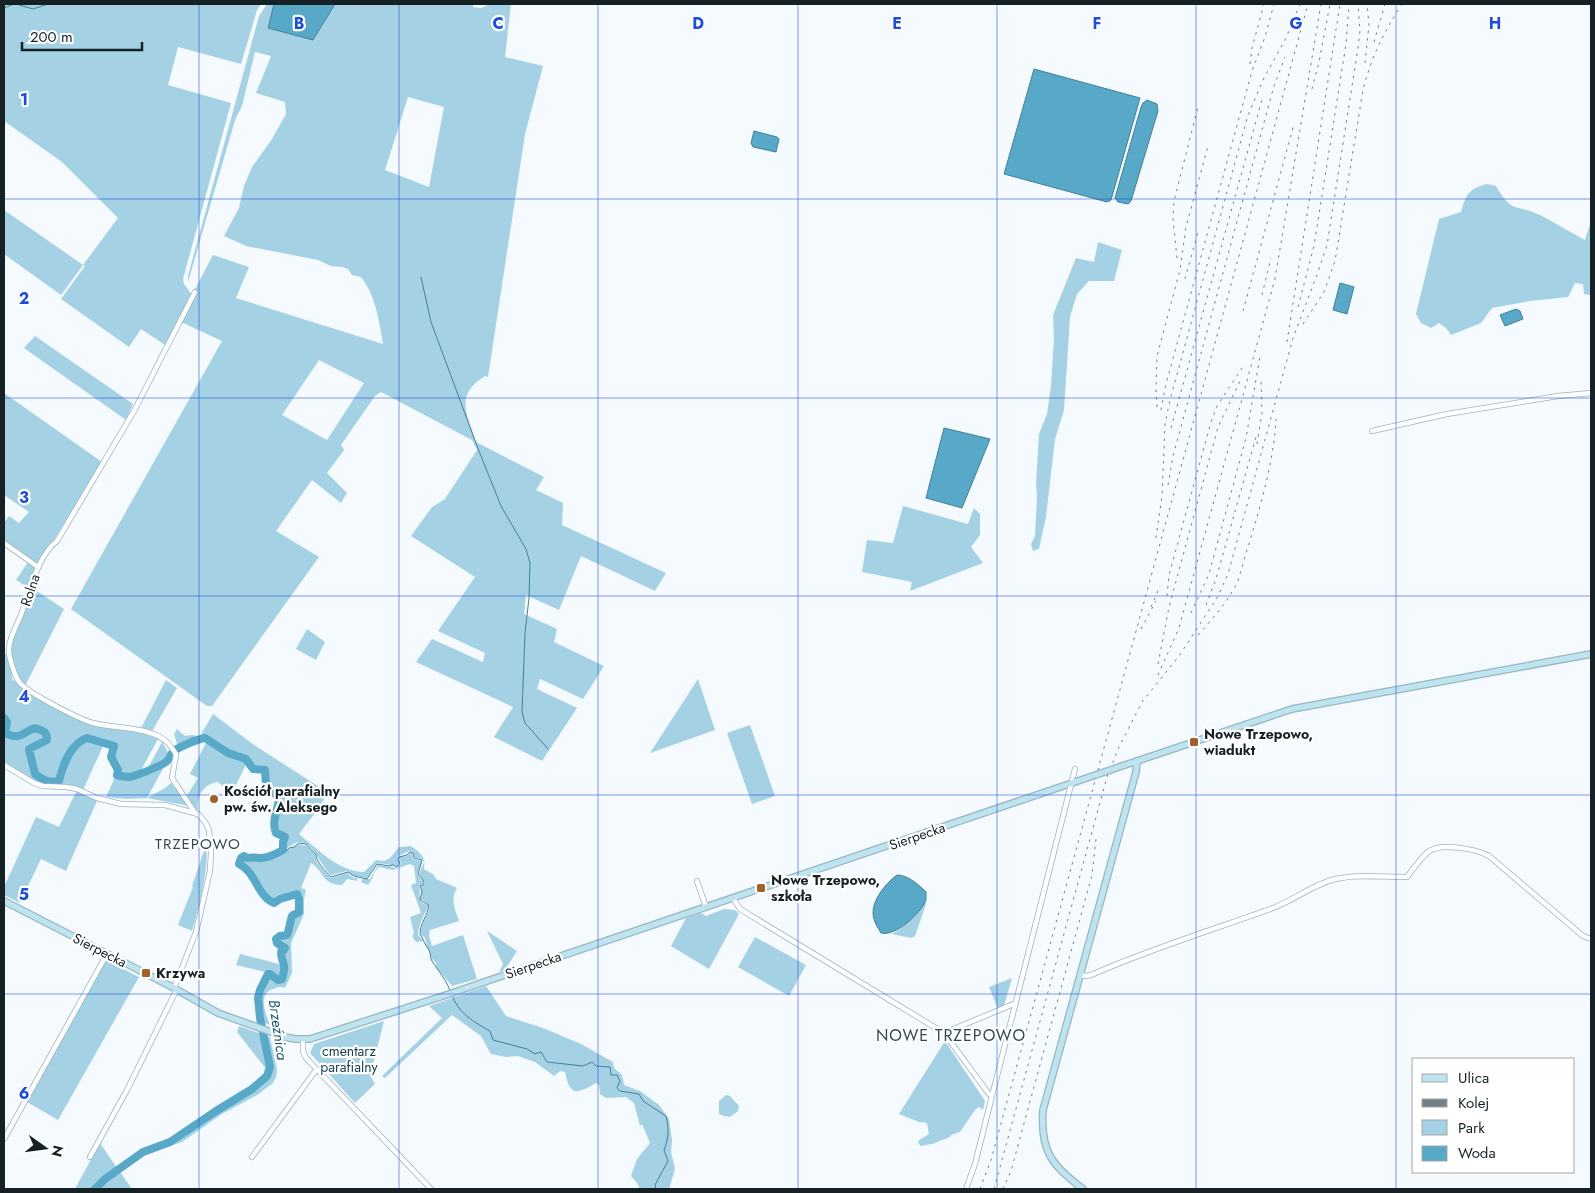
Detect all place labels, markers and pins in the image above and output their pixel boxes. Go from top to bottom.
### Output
place label: Nowe Trzepowo, wiadukt [1203,724,1313,760]
marker: Nowe Trzepowo, wiadukt [1188,736,1200,748]
place label: Kościół parafialny pw. św. Aleksego [224,781,340,817]
marker: Kościół parafialny pw. św. Aleksego [208,793,220,805]
place label: Nowe Trzepowo, szkoła [771,870,880,906]
marker: Nowe Trzepowo, szkoła [755,882,767,894]
place label: Krzywa [156,963,205,983]
marker: Krzywa [140,967,152,979]

